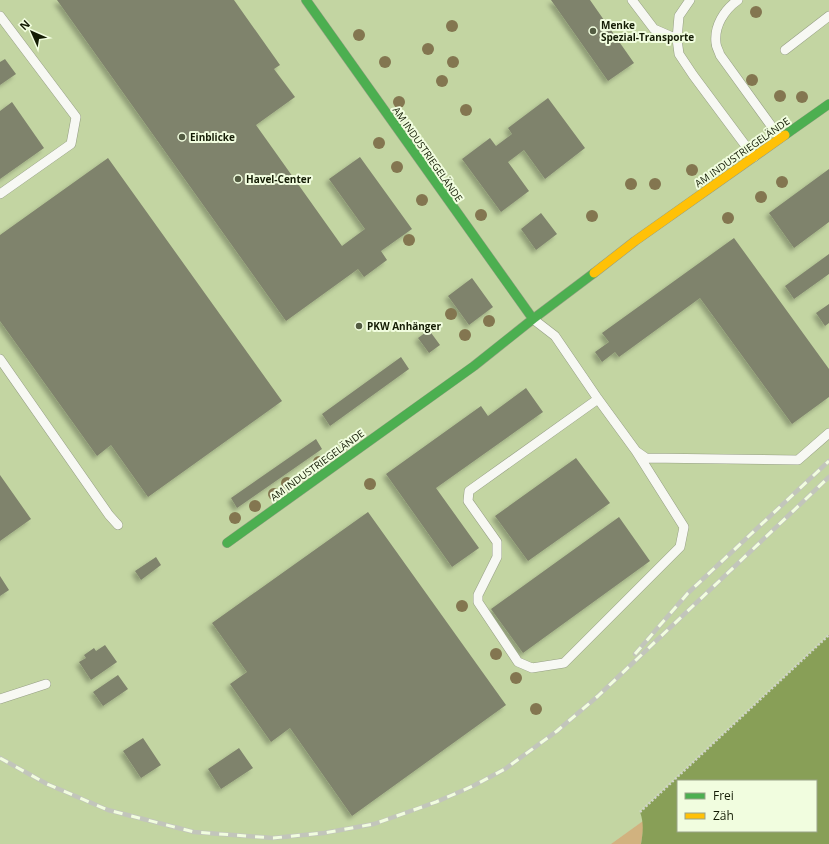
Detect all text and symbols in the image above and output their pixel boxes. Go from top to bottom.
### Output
north arrow [12,12,52,52]
text: N [16,16,33,33]
place label: Menke Spezial-Transporte [601,18,694,44]
marker: Menke Spezial-Transporte [588,26,598,36]
street label: AM INDUSTRIEGELÄNDE [390,104,466,204]
street label: AM INDUSTRIEGELÄNDE [692,114,792,190]
place label: Einblicke [190,130,235,144]
marker: Einblicke [177,132,187,142]
place label: Havel-Center [246,172,312,186]
marker: Havel-Center [233,174,243,184]
place label: PKW Anhänger [367,319,441,333]
marker: PKW Anhänger [354,321,364,331]
street label: AM INDUSTRIEGELÄNDE [267,426,367,504]
legend [677,780,817,832]
text: Frei [713,787,734,804]
text: Zäh [713,807,734,824]

